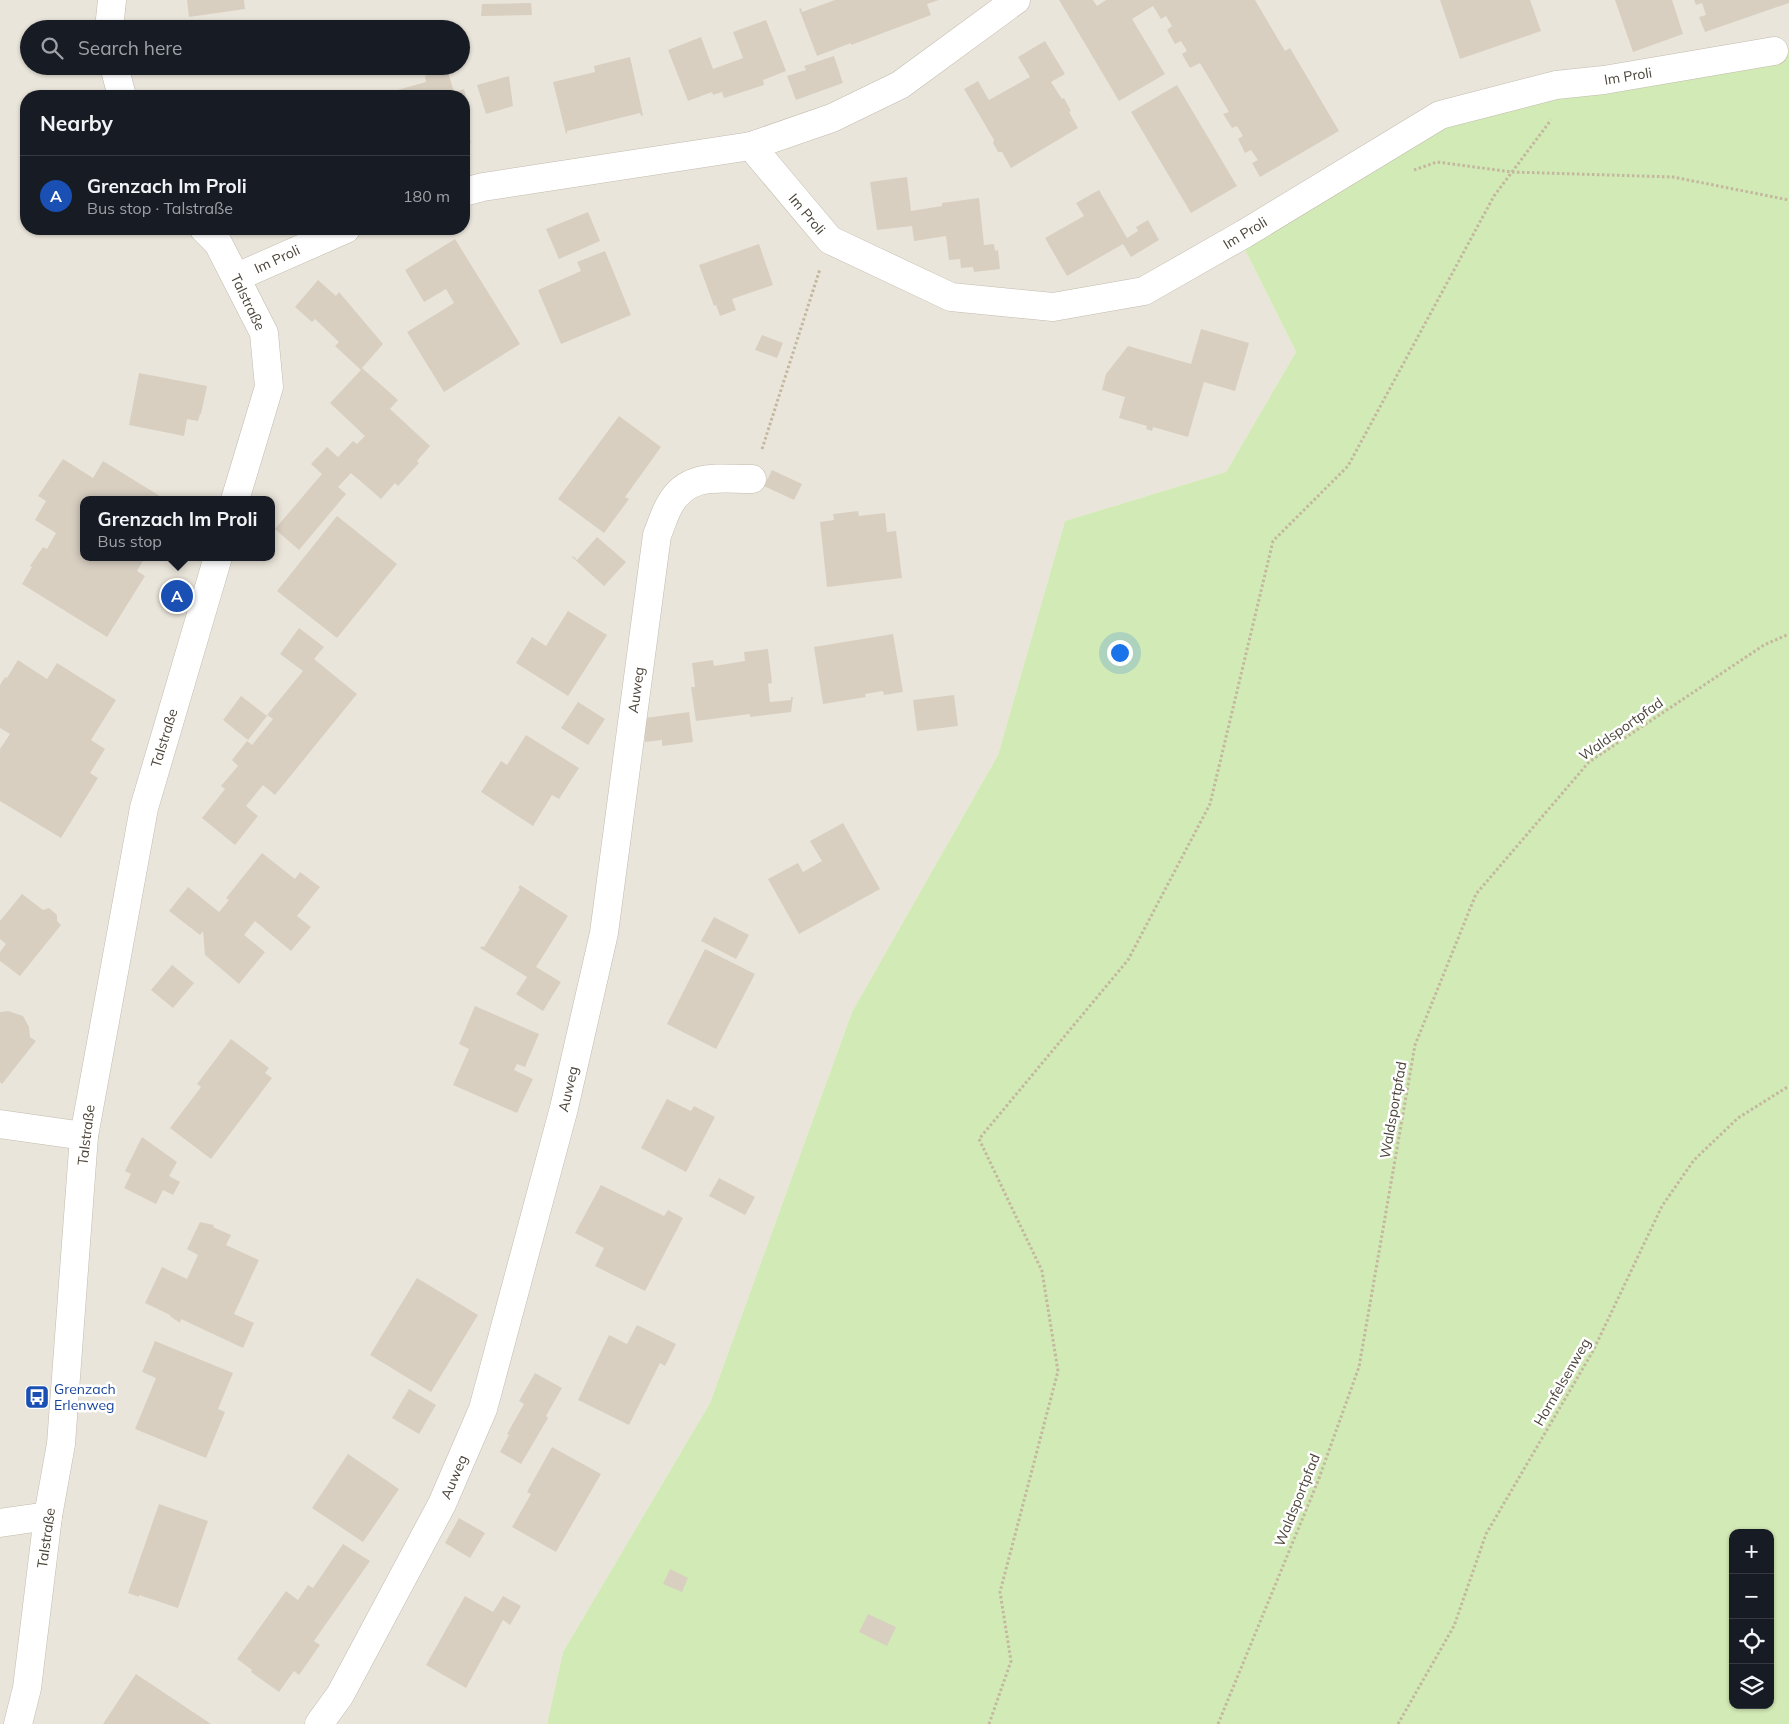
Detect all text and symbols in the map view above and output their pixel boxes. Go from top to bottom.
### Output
search box [20,20,470,75]
icon: search [38,34,66,62]
text: Search here [78,36,182,60]
street label: Im Proli [1603,63,1653,89]
text: Nearby [40,110,113,136]
text: Grenzach Im Proli [87,174,247,198]
text: A [50,186,62,206]
text: 180 m [403,186,450,206]
street label: Im Proli [785,190,829,238]
text: Bus stop · Talstraße [87,198,233,218]
street label: Im Proli [1220,213,1270,253]
street label: Im Proli [251,241,303,277]
street label: Talstraße [227,271,269,333]
popup [80,496,275,561]
text: Grenzach Im Proli [98,507,257,531]
text: Bus stop [98,531,162,551]
pin: A [161,577,193,615]
your location [1107,640,1133,666]
street label: Auweg [624,666,648,714]
street label: Waldsportpfad [1576,693,1666,765]
street label: Talstraße [147,706,181,770]
street label: Waldsportpfad [1376,1060,1410,1160]
street label: Auweg [554,1064,582,1114]
street label: Talstraße [73,1104,99,1166]
street label: Hornfelsenweg [1530,1335,1594,1429]
place label: Grenzach Erlenweg [54,1380,116,1414]
bus stop icon: Grenzach Erlenweg [24,1384,50,1410]
street label: Waldsportpfad [1270,1451,1324,1549]
street label: Auweg [437,1452,471,1502]
street label: Talstraße [33,1507,59,1569]
map controls [1729,1529,1774,1709]
button: + [1729,1529,1774,1574]
button: − [1729,1574,1774,1619]
button: locate [1729,1619,1774,1664]
button: layers [1729,1664,1774,1709]

